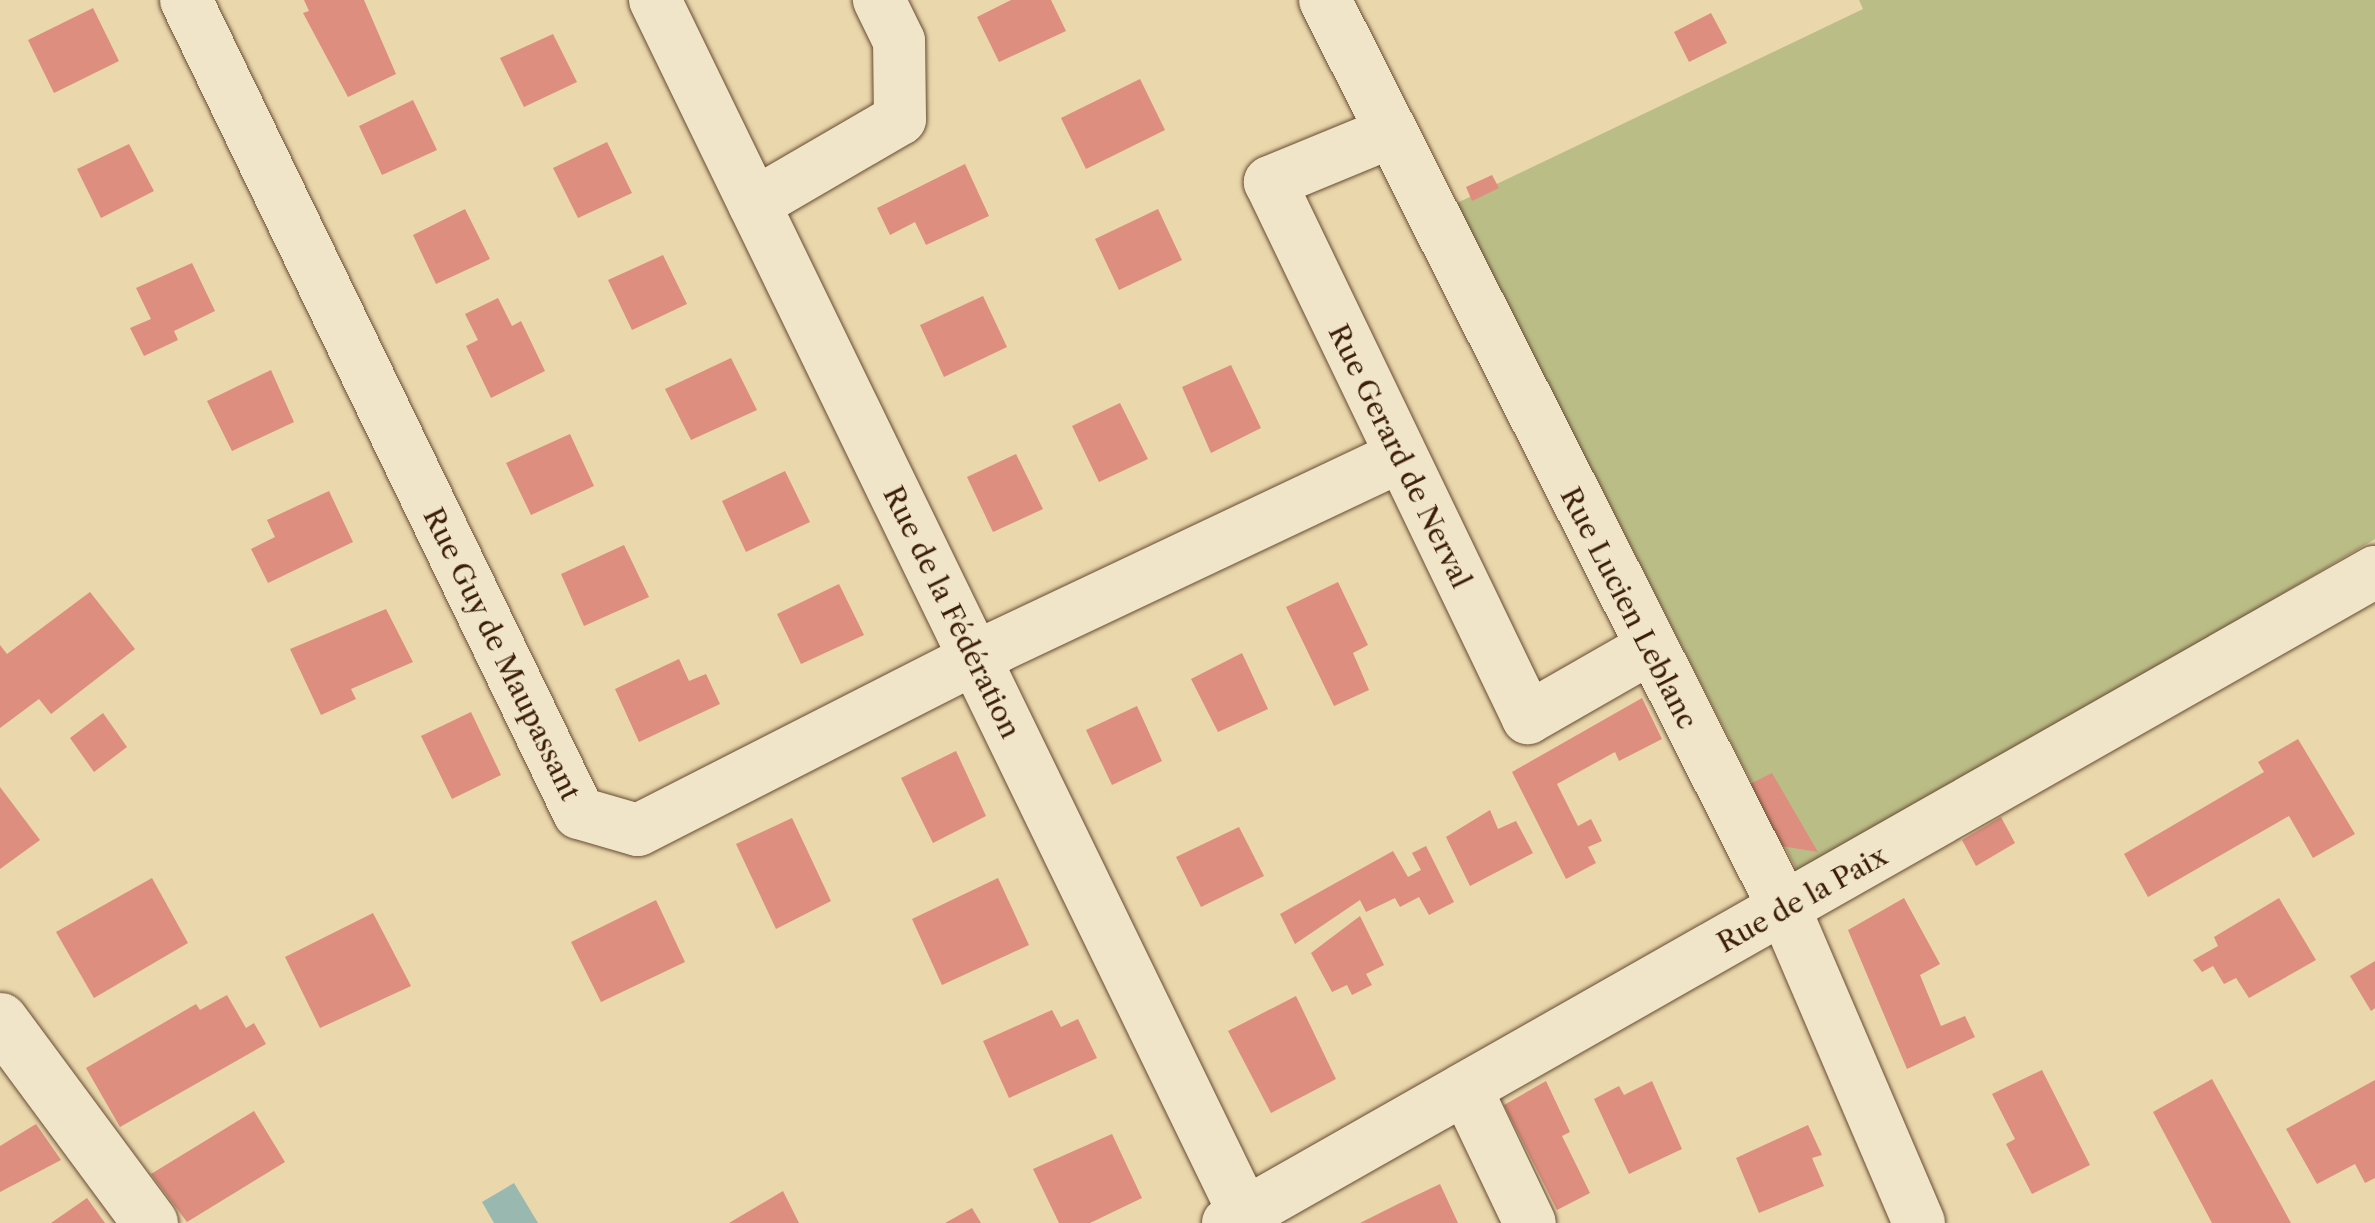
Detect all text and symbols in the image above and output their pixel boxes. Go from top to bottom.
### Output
street label: Rue Gerard de Nerval [1322,319,1478,593]
street label: Rue de la Fédération [876,480,1028,744]
street label: Rue Lucien Leblanc [1554,482,1704,734]
street label: Rue Guy de Maupassant [416,502,588,806]
street label: Rue de la Paix [1711,838,1893,960]

